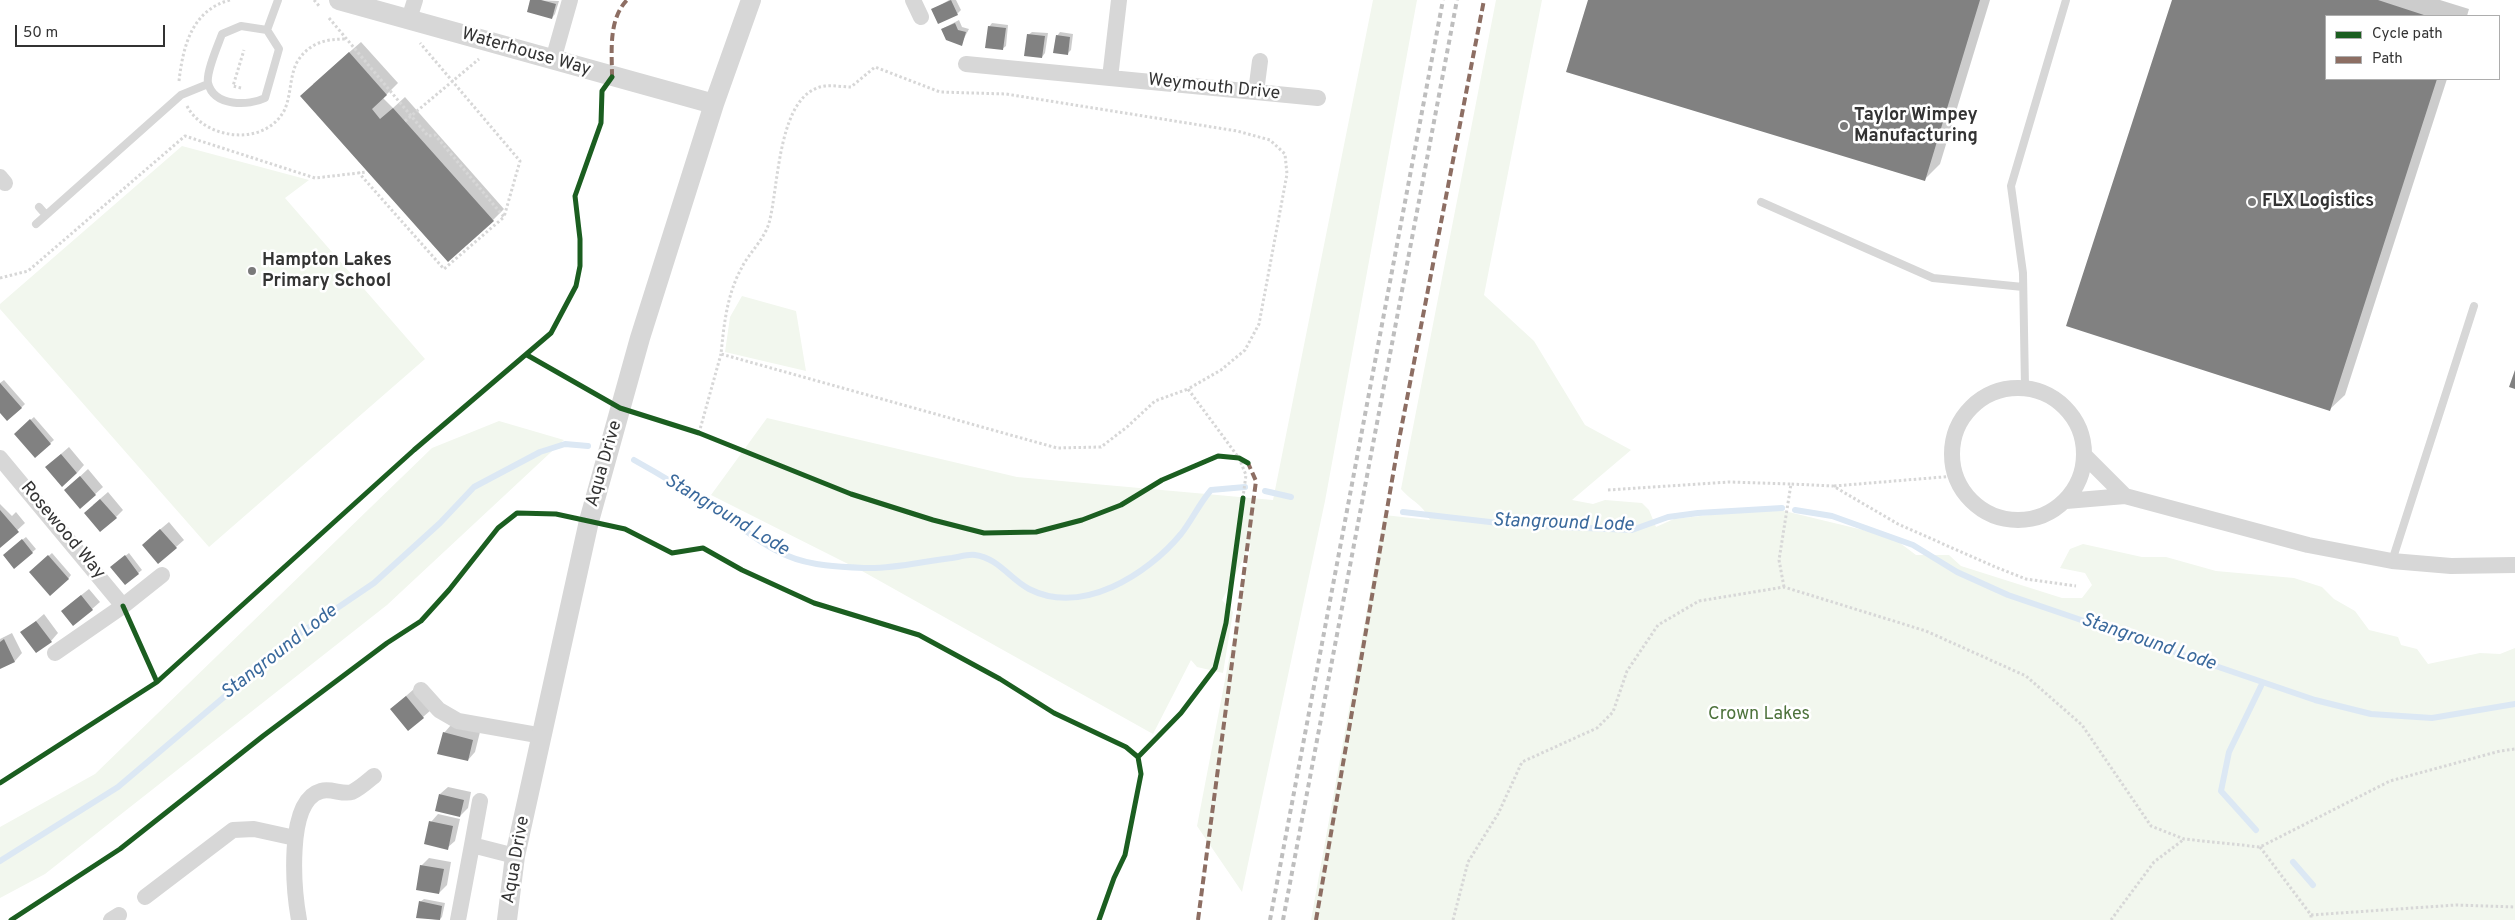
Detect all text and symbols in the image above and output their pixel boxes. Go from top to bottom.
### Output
scale bar [18,15,168,47]
legend [2325,15,2500,80]
text: 50 m [23,24,58,43]
street label: Waterhouse Way [459,24,593,82]
text: Cycle path [2372,25,2443,44]
text: Path [2372,50,2403,69]
street label: Weymouth Drive [1147,70,1281,106]
place label: Taylor Wimpey Manufacturing [1854,105,1978,148]
marker: Taylor Wimpey Manufacturing [1838,120,1850,132]
place label: FLX Logistics [2262,191,2374,213]
marker: FLX Logistics [2246,196,2258,208]
place label: Hampton Lakes Primary School [262,250,392,292]
marker: Hampton Lakes Primary School [246,265,258,277]
street label: Aqua Drive [582,418,628,510]
water label: Stanground Lode [660,470,792,562]
street label: Rosewood Way [15,478,109,584]
water label: Stanground Lode [1492,510,1634,538]
water label: Stanground Lode [218,601,342,705]
water label: Stanground Lode [2078,609,2218,677]
park label: Crown Lakes [1708,704,1810,726]
street label: Aqua Drive [499,814,535,906]

